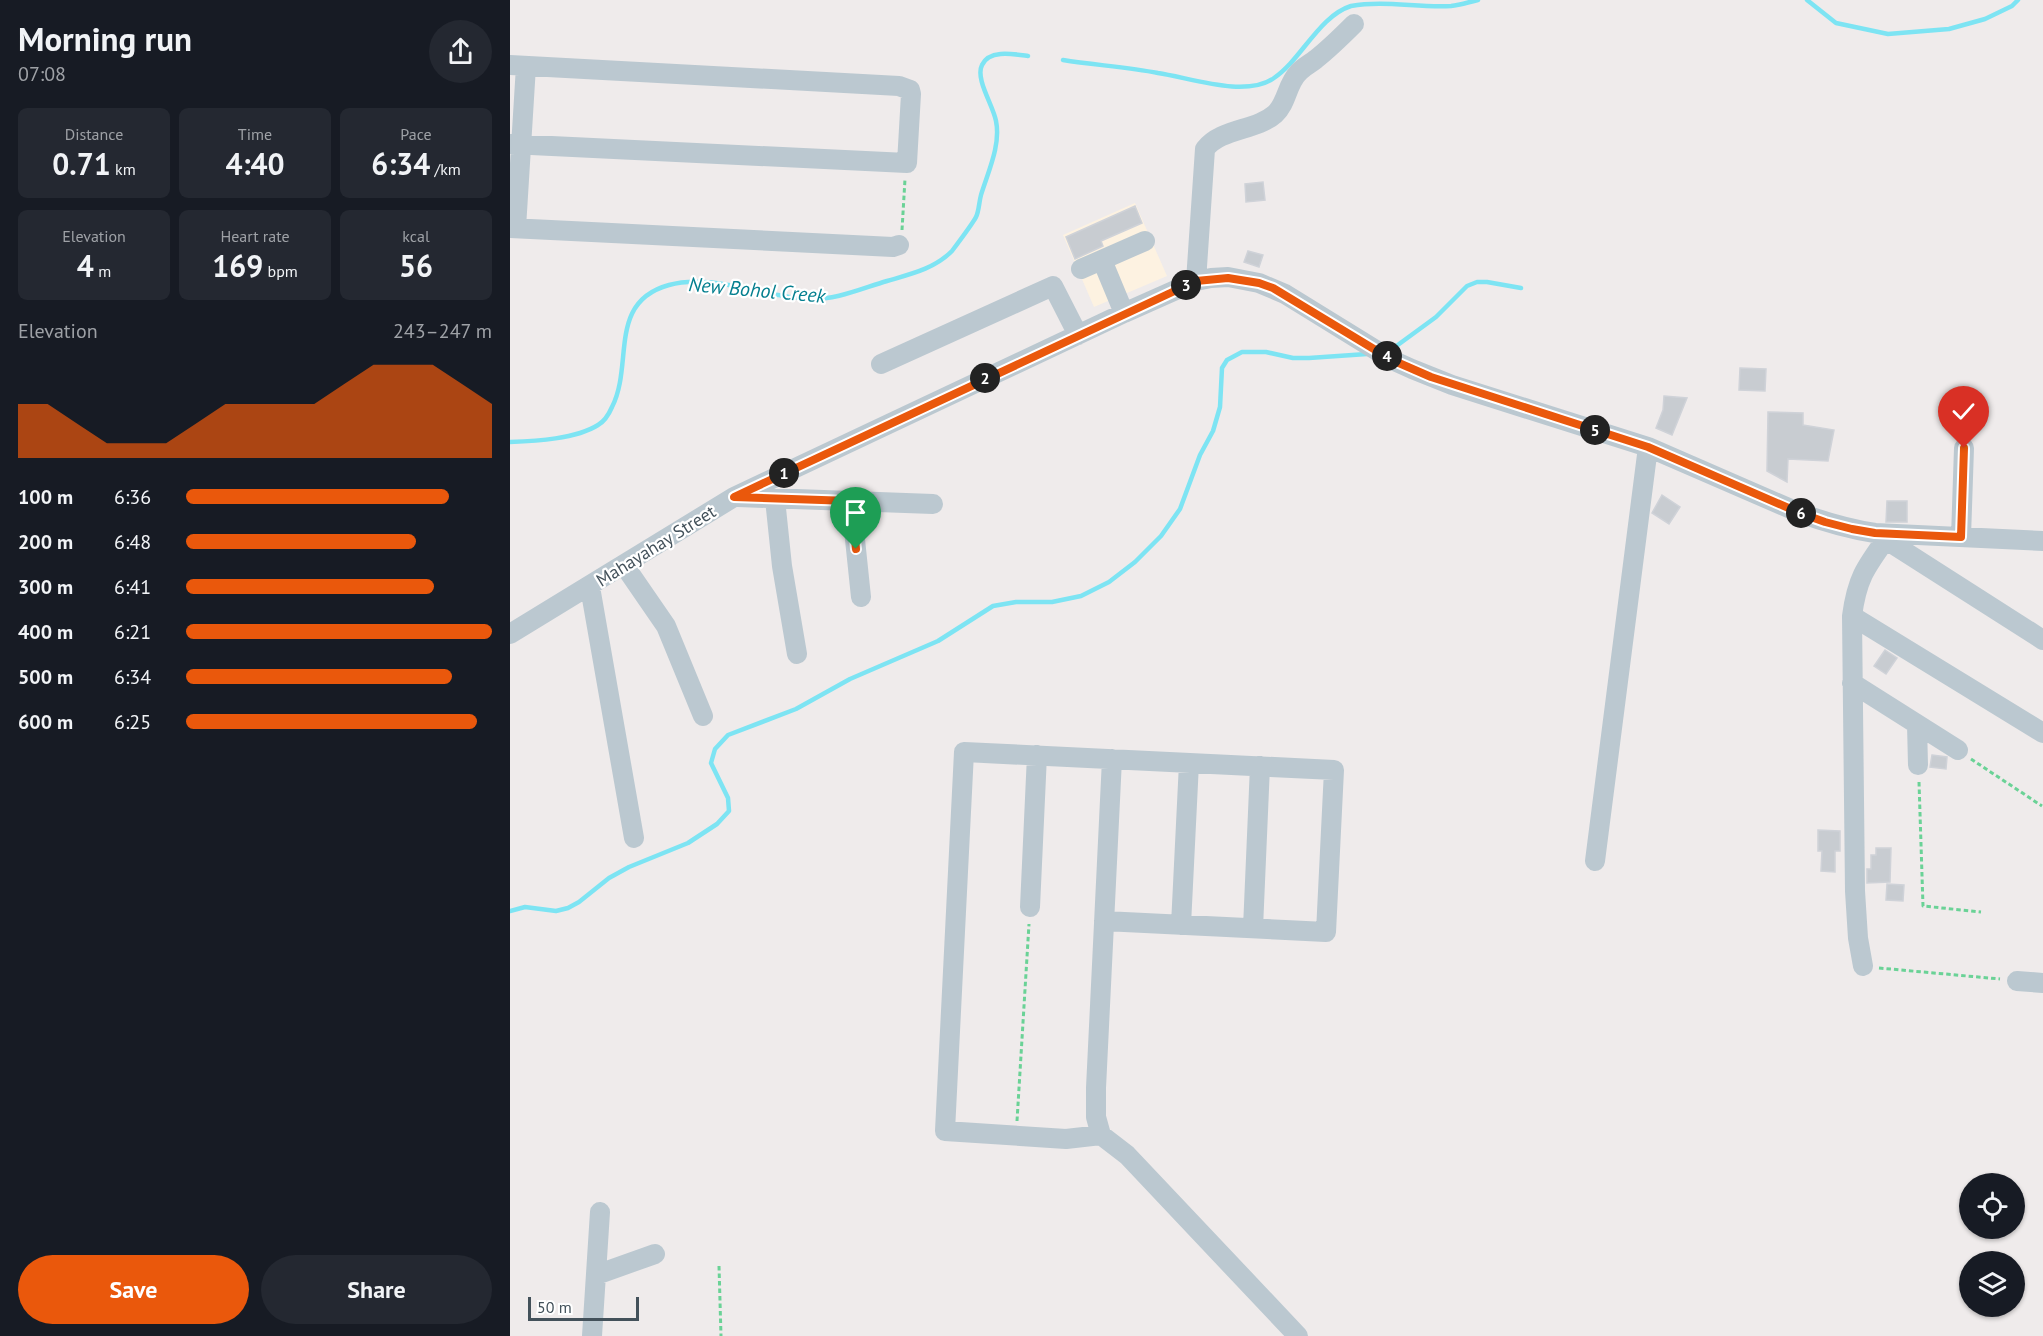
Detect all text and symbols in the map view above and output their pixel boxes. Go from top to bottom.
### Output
text: Morning run [18,17,192,60]
button: share [429,20,492,83]
text: 07:08 [18,61,66,87]
text: Distance [65,124,123,144]
text: Time [238,124,272,144]
text: Pace [400,124,432,144]
text: 0.71 [52,144,111,183]
text: 4:40 [225,144,285,183]
text: 6:34 [371,144,430,183]
text: km [111,159,136,179]
text: /km [430,159,461,179]
text: Elevation [62,226,126,246]
text: Heart rate [220,226,290,246]
text: kcal [402,226,430,246]
text: 4 [77,246,94,285]
text: 169 [212,246,263,285]
text: 56 [399,246,433,285]
text: m [94,261,111,281]
text: bpm [263,261,298,281]
pin: 3 [1171,270,1201,300]
water label: New Bohol Creek [687,271,828,309]
text: 3 [1181,275,1191,295]
text: Elevation [18,318,98,344]
text: 243–247 m [393,318,492,344]
pin: 4 [1372,341,1402,371]
text: 4 [1382,346,1392,366]
pin: 2 [970,363,1000,393]
text: 2 [980,368,990,388]
pin [1938,386,1989,448]
icon: check [1947,395,1980,428]
pin: 5 [1580,415,1610,445]
text: 5 [1590,420,1600,440]
pin: 1 [769,458,799,488]
text: 1 [779,463,789,483]
text: 100 m [18,484,73,510]
text: 6:36 [114,484,151,510]
pin [830,487,881,549]
icon: arrive [839,496,872,529]
pin: 6 [1786,498,1816,528]
street label: Mahayahay Street [592,500,720,592]
text: 6 [1796,503,1806,523]
text: 200 m [18,529,73,555]
text: 6:48 [114,529,151,555]
text: 300 m [18,574,73,600]
text: 6:41 [114,574,151,600]
text: 400 m [18,619,73,645]
text: 6:21 [114,619,151,645]
text: 500 m [18,664,73,690]
text: 6:34 [114,664,151,690]
text: 600 m [18,709,73,735]
text: 6:25 [114,709,151,735]
map controls [1959,1173,2025,1317]
button: locate [1959,1173,2025,1239]
button: layers [1959,1251,2025,1317]
button: Save [18,1255,249,1324]
button: Share [261,1255,492,1324]
scale bar [528,1294,639,1322]
text: 50 m [537,1297,572,1317]

